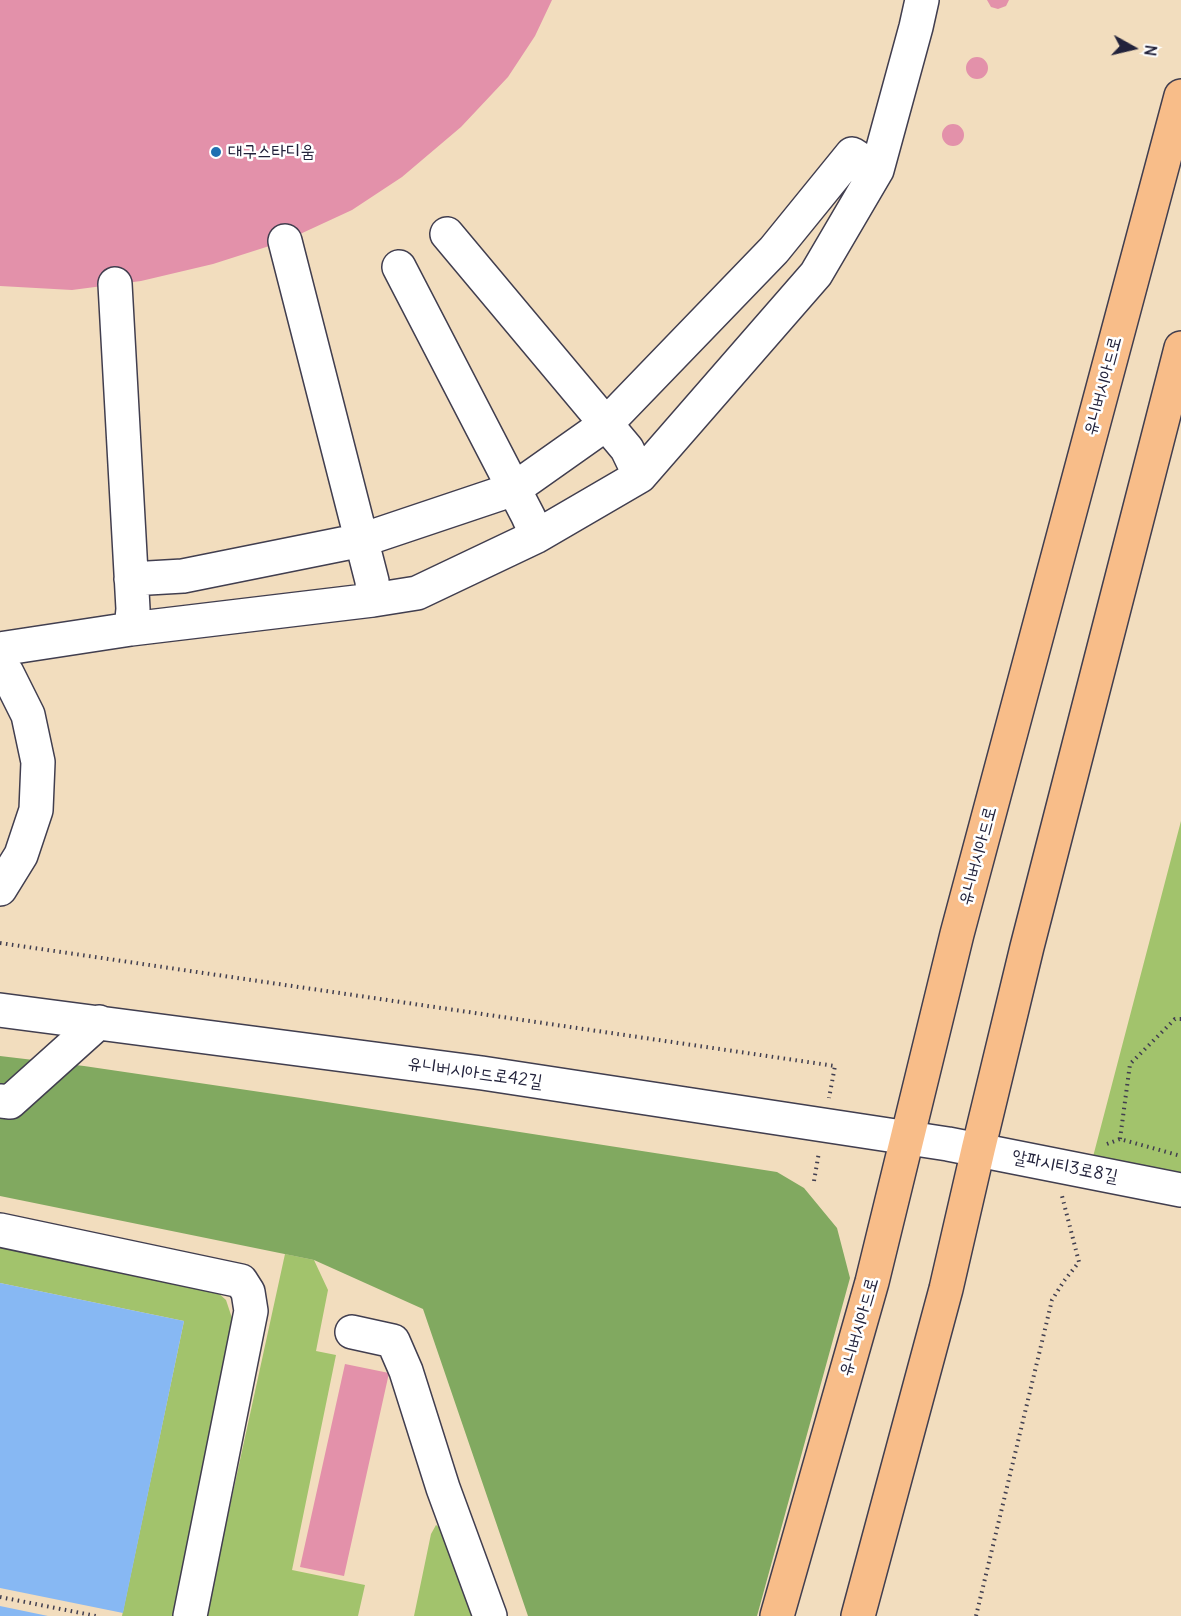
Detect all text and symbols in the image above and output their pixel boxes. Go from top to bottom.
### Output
north arrow [1103,18,1163,78]
text: N [1140,44,1161,57]
place label: 대구스타디움 [228,141,315,163]
marker: 대구스타디움 [209,145,223,159]
street label: 유니버시아드로 [1079,334,1127,438]
street label: 유니버시아드로 [954,804,1002,908]
street label: 유니버시아드로42길 [406,1053,544,1093]
street label: 알파시티3로8길 [1010,1146,1120,1188]
street label: 유니버시아드로 [835,1275,883,1379]

